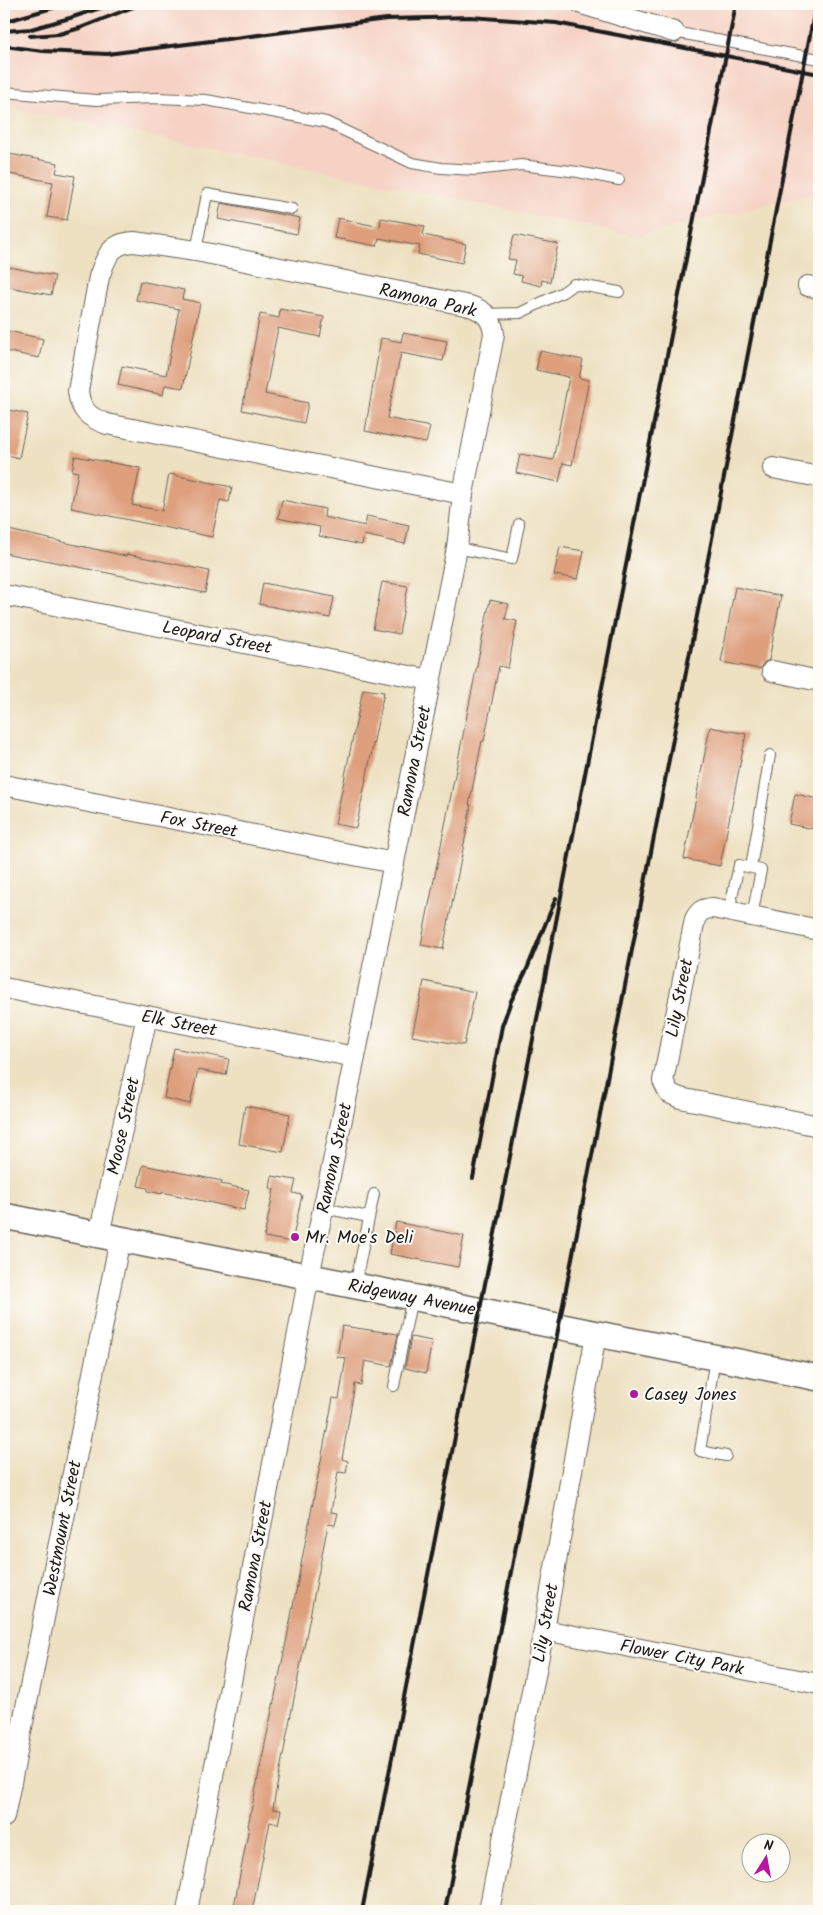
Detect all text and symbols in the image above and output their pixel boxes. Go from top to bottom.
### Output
street label: Ramona Park [376,276,480,327]
street label: Leopard Street [159,614,275,663]
street label: Ramona Street [391,702,441,819]
street label: Fox Street [158,804,241,847]
street label: Lily Street [659,955,703,1040]
street label: Elk Street [139,1003,220,1046]
street label: Moose Street [100,1074,149,1178]
street label: Ramona Street [310,1099,362,1216]
place label: Mr. Moe's Deli [305,1224,414,1253]
marker: Mr. Moe's Deli [289,1231,301,1243]
street label: Ridgeway Avenue [345,1272,478,1325]
place label: Casey Jones [644,1381,737,1410]
marker: Casey Jones [628,1388,640,1400]
street label: Westmount Street [36,1457,91,1598]
street label: Ramona Street [232,1497,282,1614]
street label: Lily Street [525,1580,568,1665]
street label: Flower City Park [617,1632,747,1685]
north arrow [740,1832,790,1882]
text: N [762,1835,775,1858]

